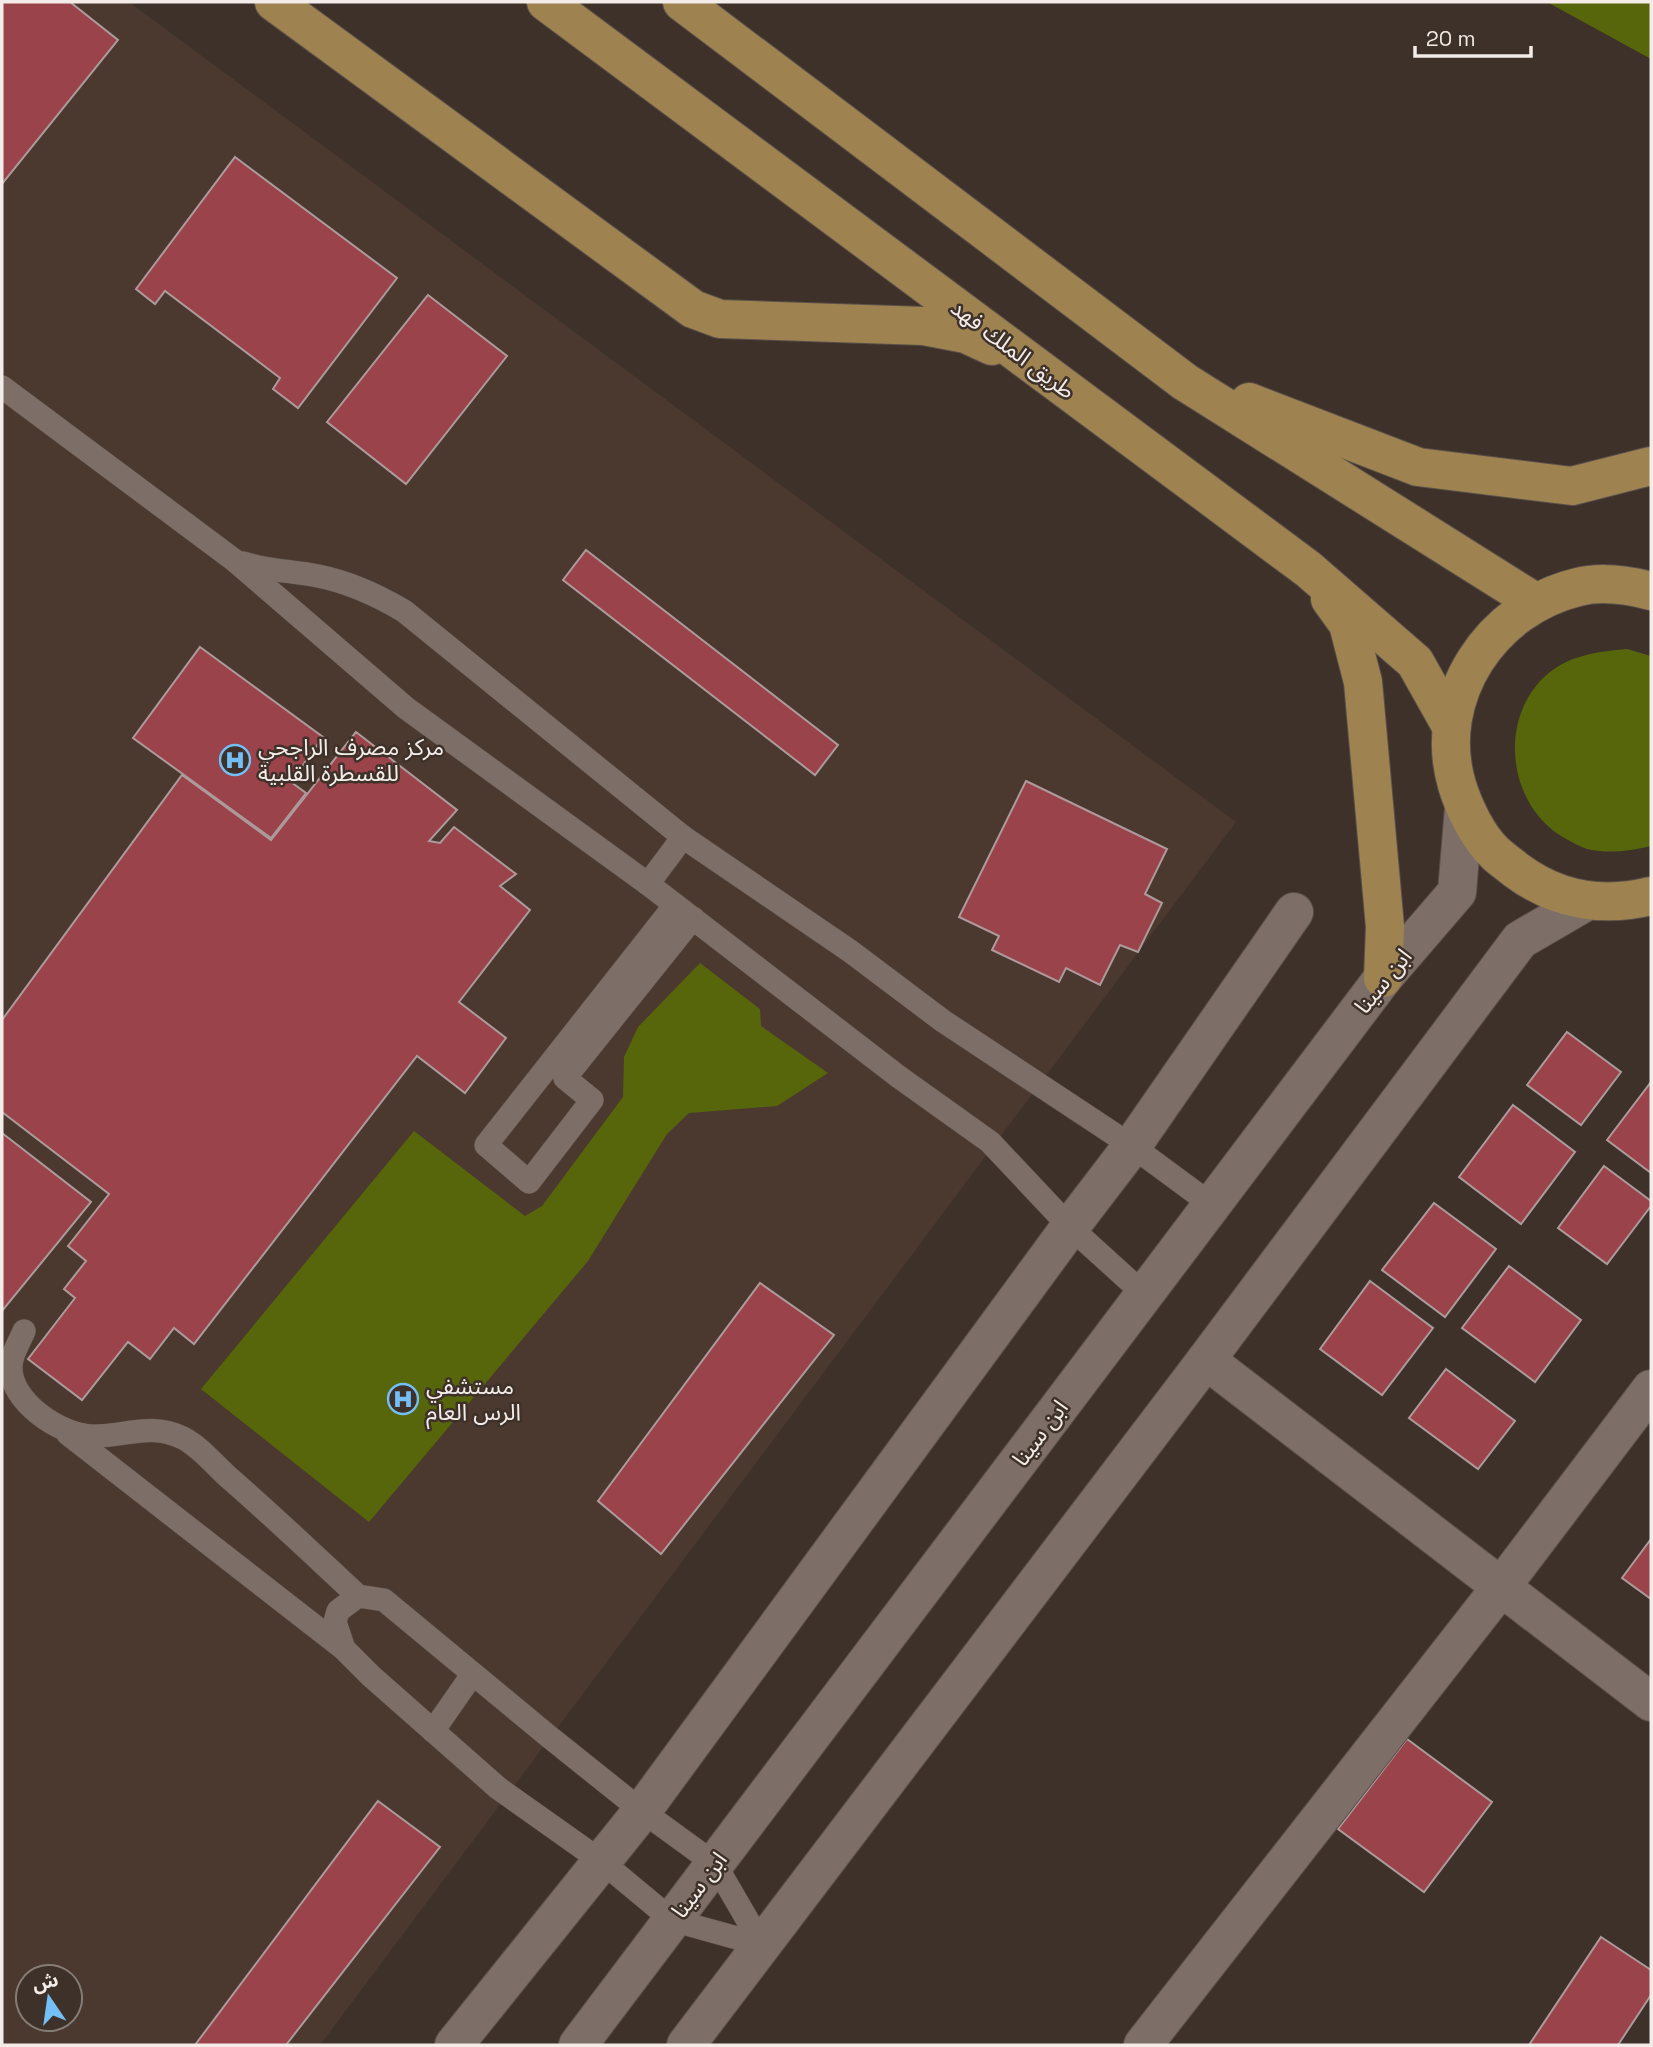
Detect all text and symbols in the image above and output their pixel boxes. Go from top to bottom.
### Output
scale bar [1415,14,1530,58]
text: 20 m [1426,25,1476,52]
street label: طريق الملك فهد [945,292,1081,406]
place label: مركز مصرف الراجحي للقسطرة القلبية [258,732,444,788]
hospital icon: مركز مصرف الراجحي للقسطرة القلبية [218,743,252,777]
street label: ابن سينا [1348,942,1418,1020]
place label: مستشفي الرس العام [426,1371,521,1430]
hospital icon: مستشفي الرس العام [386,1382,420,1416]
street label: ابن سينا [1005,1394,1075,1472]
street label: ابن سينا [664,1846,734,1924]
north arrow [14,1963,84,2033]
text: ش [30,1967,61,1997]

